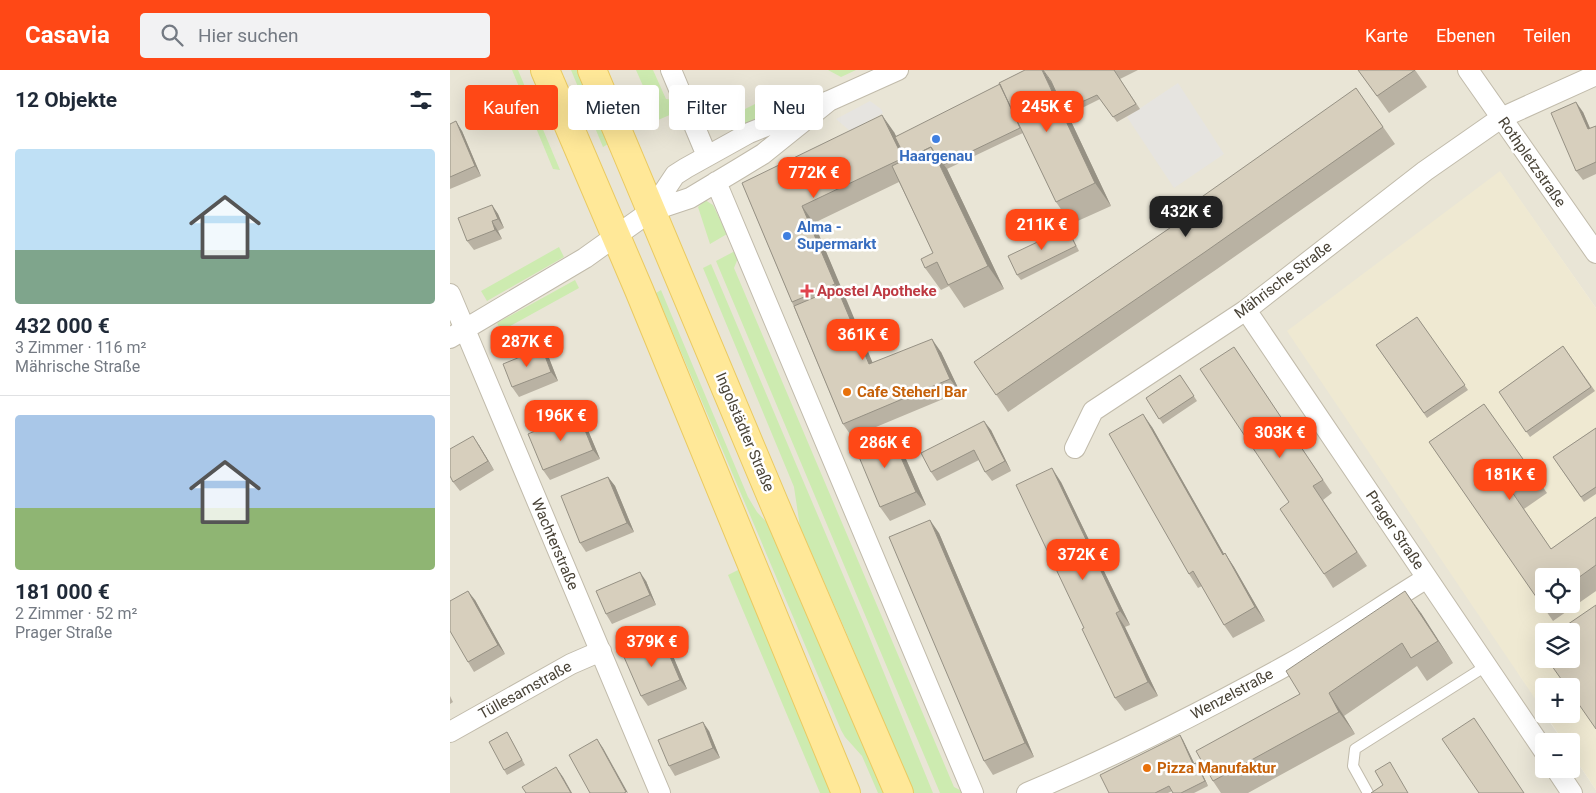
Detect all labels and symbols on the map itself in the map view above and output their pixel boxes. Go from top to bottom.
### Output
pin: 245K € [1006,90,1088,133]
street label: Rothpletzstraße [1494,113,1570,211]
marker: Haargenau [930,133,942,145]
place label: Haargenau [899,147,973,165]
pin: 772K € [773,156,855,199]
pin: 432K € [1145,196,1227,238]
pin: 211K € [1001,208,1083,251]
place label: Alma - Supermarkt [797,218,876,253]
marker: Alma - Supermarkt [781,230,793,242]
street label: Mährische Straße [1231,237,1335,323]
place label: Apostel Apotheke [817,282,937,300]
marker: Apostel Apotheke [801,285,813,297]
pin: 361K € [822,318,904,361]
pin: 287K € [486,326,568,368]
street label: Ingolstädter Straße [712,370,778,494]
place label: Cafe Steherl Bar [857,383,968,401]
marker: Cafe Steherl Bar [841,386,853,398]
pin: 196K € [520,400,602,442]
pin: 303K € [1239,416,1321,459]
pin: 286K € [844,426,926,469]
pin: 181K € [1469,458,1551,501]
street label: Prager Straße [1362,487,1428,573]
street label: Wachterstraße [528,495,582,593]
pin: 372K € [1042,538,1124,581]
pin: 379K € [611,626,693,668]
street label: Tüllesamstraße [475,657,575,723]
street label: Wenzelstraße [1188,665,1276,723]
place label: Pizza Manufaktur [1157,759,1277,777]
marker: Pizza Manufaktur [1141,762,1153,774]

